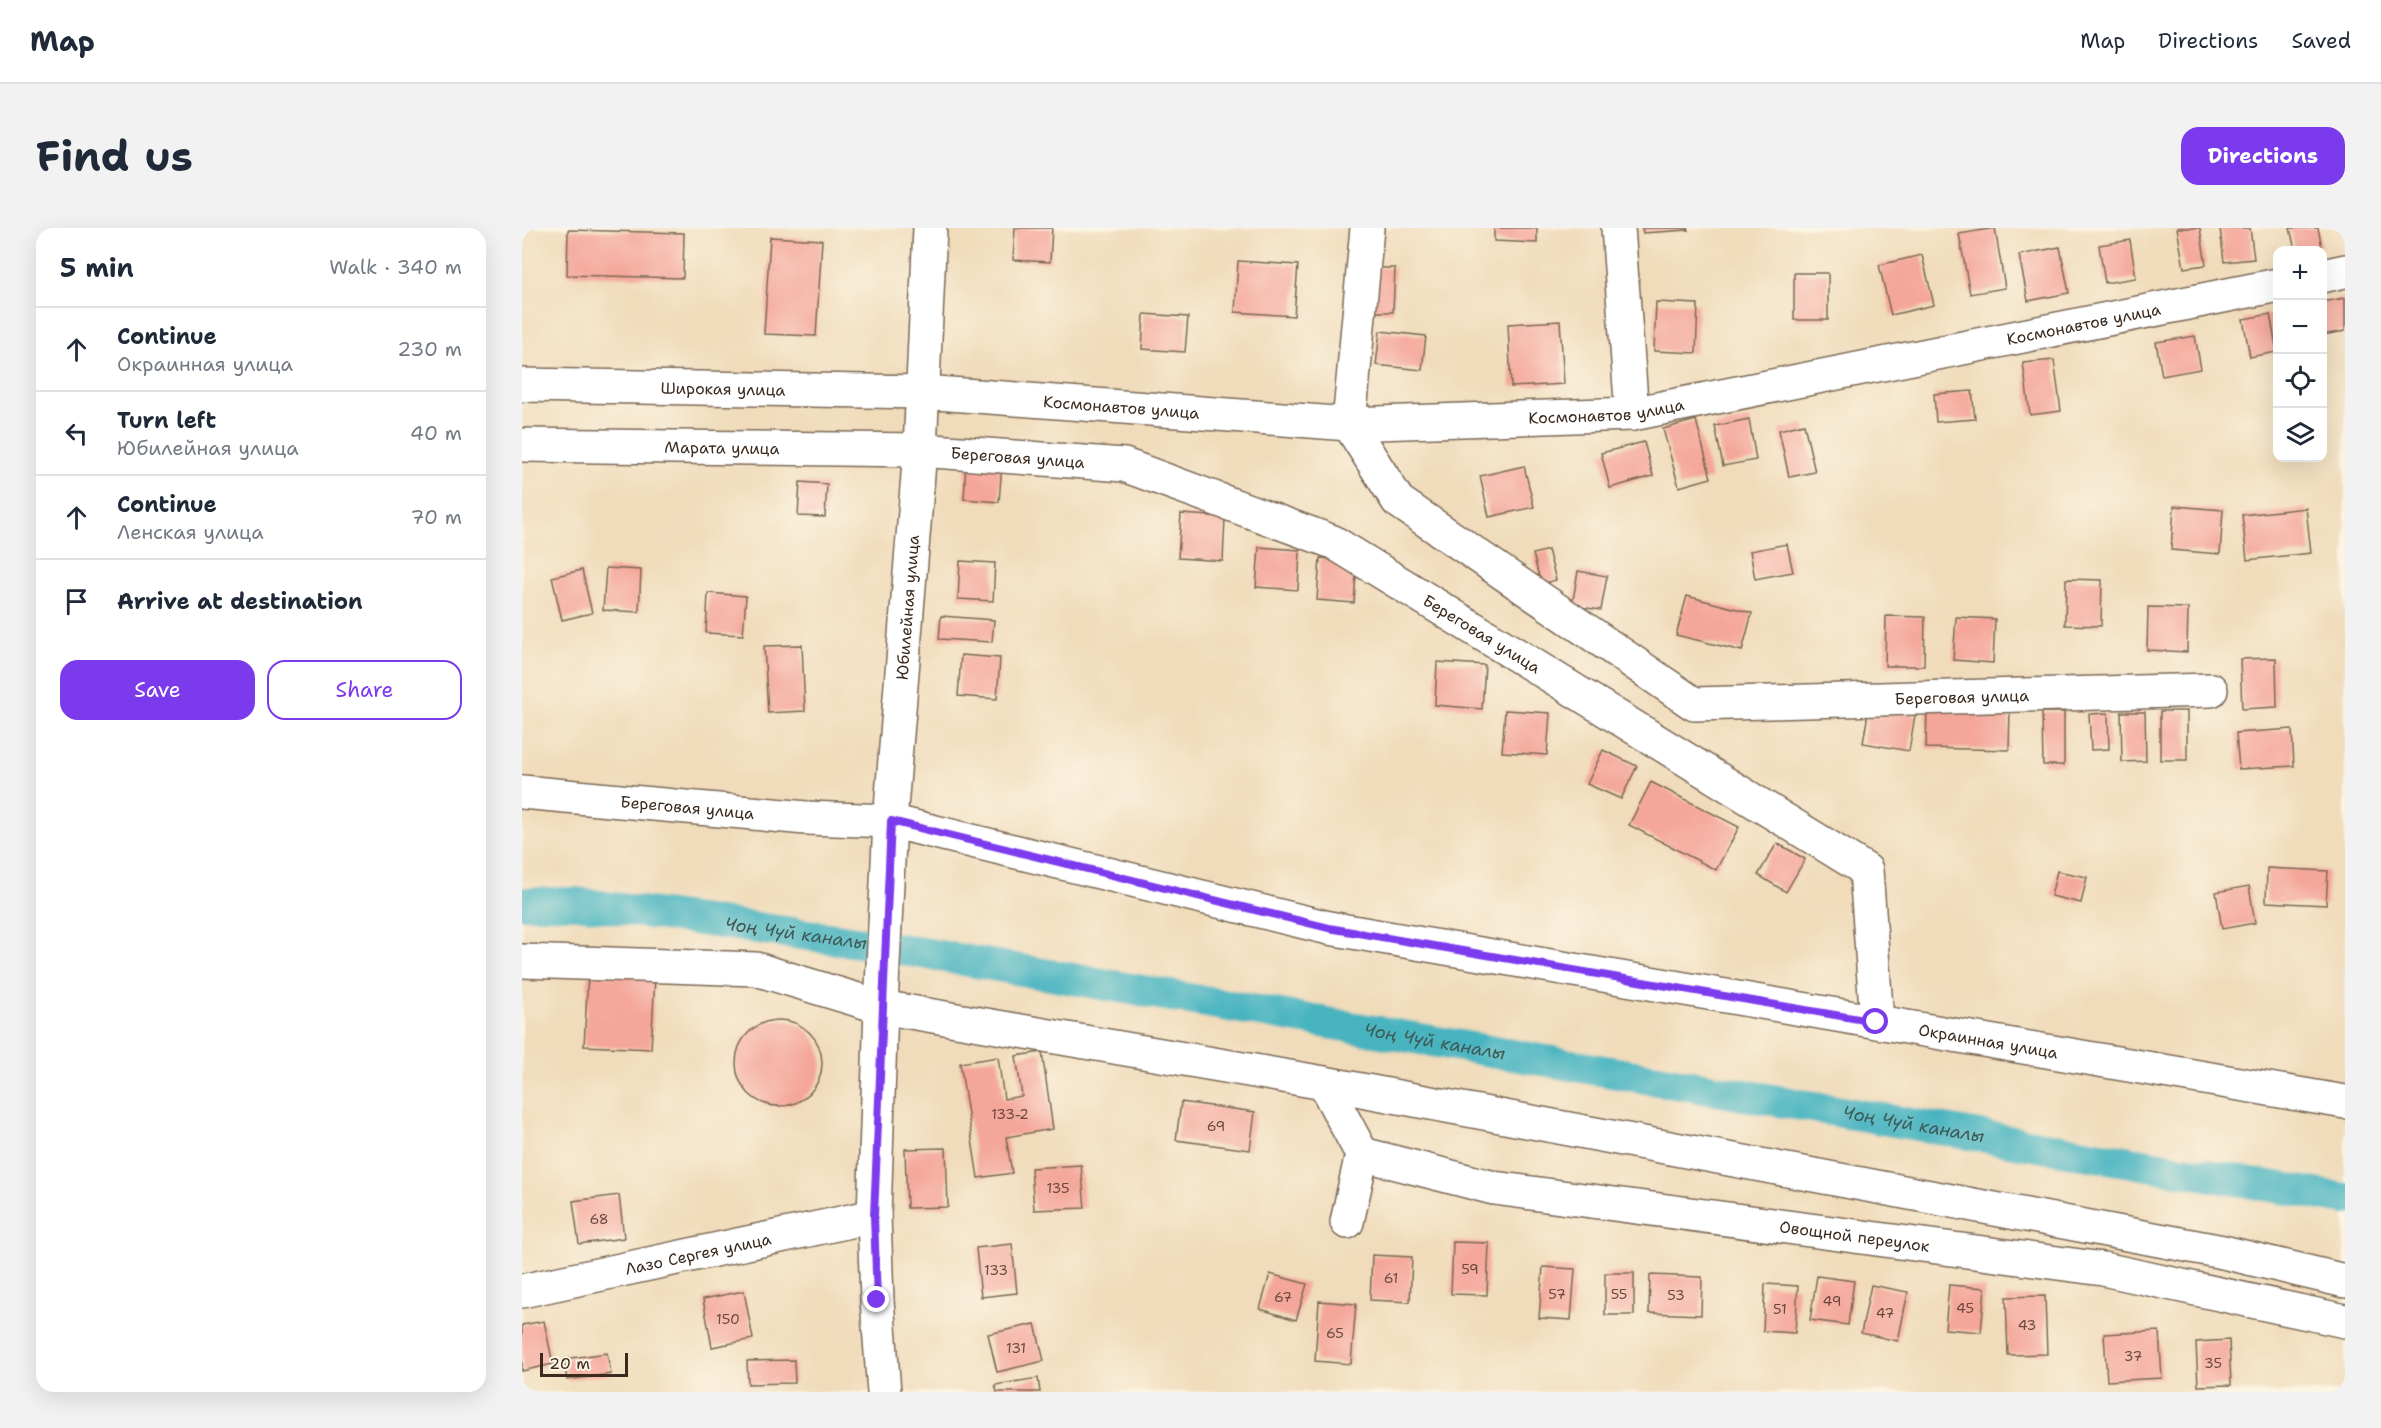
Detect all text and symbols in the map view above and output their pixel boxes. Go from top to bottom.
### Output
text: Map [30,22,95,60]
text: Map [2080,27,2125,55]
text: Directions [2158,27,2258,55]
text: Saved [2291,27,2351,55]
button: Directions [2181,127,2345,185]
text: Find us [36,128,193,184]
map controls [2273,246,2327,462]
button: + [2273,246,2327,300]
text: 5 min [60,250,134,285]
text: Walk · 340 m [329,254,462,280]
street label: Космонавтов улица [2005,299,2163,350]
button: − [2273,300,2327,354]
text: Continue [117,322,217,351]
icon: ahead [60,333,93,366]
text: 230 m [397,336,462,362]
text: Окраинная улица [117,351,293,377]
button: locate [2273,354,2327,408]
street label: Широкая улица [660,377,786,401]
street label: Космонавтов улица [1042,391,1200,424]
street label: Космонавтов улица [1528,394,1686,429]
text: Turn left [117,406,216,435]
button: layers [2273,408,2327,462]
icon: left [60,417,93,450]
text: 40 m [410,420,462,446]
text: Юбилейная улица [117,435,299,461]
street label: Марата улица [664,437,780,459]
street label: Береговая улица [950,442,1086,473]
text: Continue [117,490,217,519]
icon: ahead [60,501,93,534]
text: 70 m [410,504,462,530]
text: Ленская улица [117,519,264,545]
street label: Юбилейная улица [891,534,924,681]
icon: arrive [60,585,93,618]
text: Arrive at destination [117,587,363,616]
street label: Береговая улица [1419,590,1544,678]
button: Save [60,660,255,720]
button: Share [267,660,462,720]
street label: Береговая улица [1894,685,2029,710]
street label: Береговая улица [619,791,755,824]
water label: Чоң Чүй каналы [723,912,868,955]
route start [1862,1008,1888,1034]
water label: Чоң Чүй каналы [1362,1018,1507,1066]
street label: Окраинная улица [1917,1019,2059,1064]
water label: Чоң Чүй каналы [1841,1100,1986,1148]
house number: 133-2 [991,1105,1029,1123]
house number: 69 [1207,1117,1225,1135]
house number: 135 [1046,1179,1070,1197]
house number: 68 [589,1210,609,1228]
street label: Овощной переулок [1778,1216,1931,1257]
street label: Лазо Сергея улица [623,1228,773,1280]
house number: 59 [1461,1260,1479,1278]
house number: 133 [984,1261,1008,1279]
house number: 61 [1384,1269,1398,1287]
house number: 57 [1548,1285,1566,1303]
house number: 55 [1611,1285,1627,1303]
route end [863,1286,889,1312]
house number: 53 [1667,1286,1685,1304]
house number: 67 [1274,1288,1292,1306]
house number: 49 [1823,1292,1842,1310]
house number: 45 [1956,1299,1974,1317]
house number: 51 [1773,1300,1787,1318]
house number: 47 [1876,1304,1894,1322]
house number: 150 [716,1310,740,1328]
house number: 43 [2018,1316,2036,1334]
house number: 65 [1326,1324,1344,1342]
house number: 131 [1006,1339,1026,1357]
house number: 37 [2124,1347,2142,1365]
scale bar [540,1350,628,1378]
text: 20 m [549,1353,590,1374]
house number: 35 [2204,1354,2222,1372]

